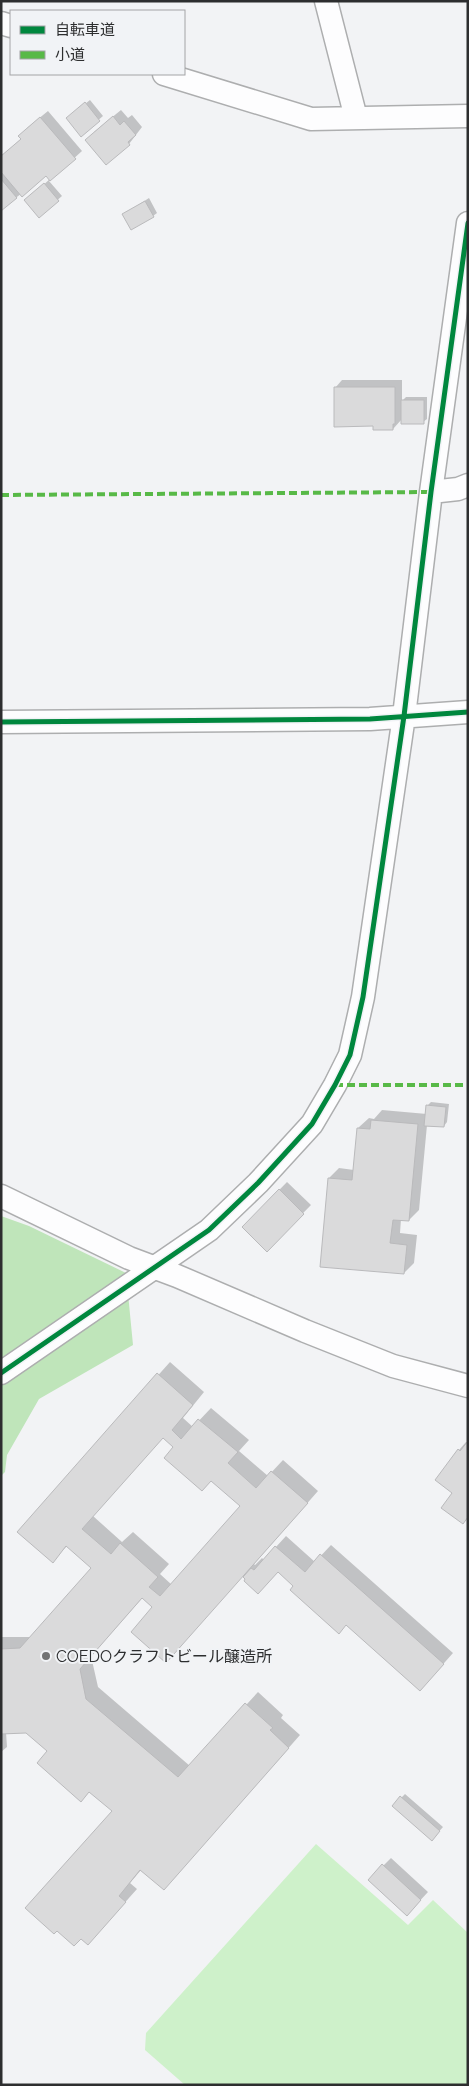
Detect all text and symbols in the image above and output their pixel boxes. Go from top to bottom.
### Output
legend [10,10,185,75]
text: 自転車道 [55,21,115,39]
text: 小道 [55,46,85,64]
place label: COEDOクラフトビール醸造所 [56,1647,272,1666]
marker: COEDOクラフトビール醸造所 [40,1650,52,1662]

